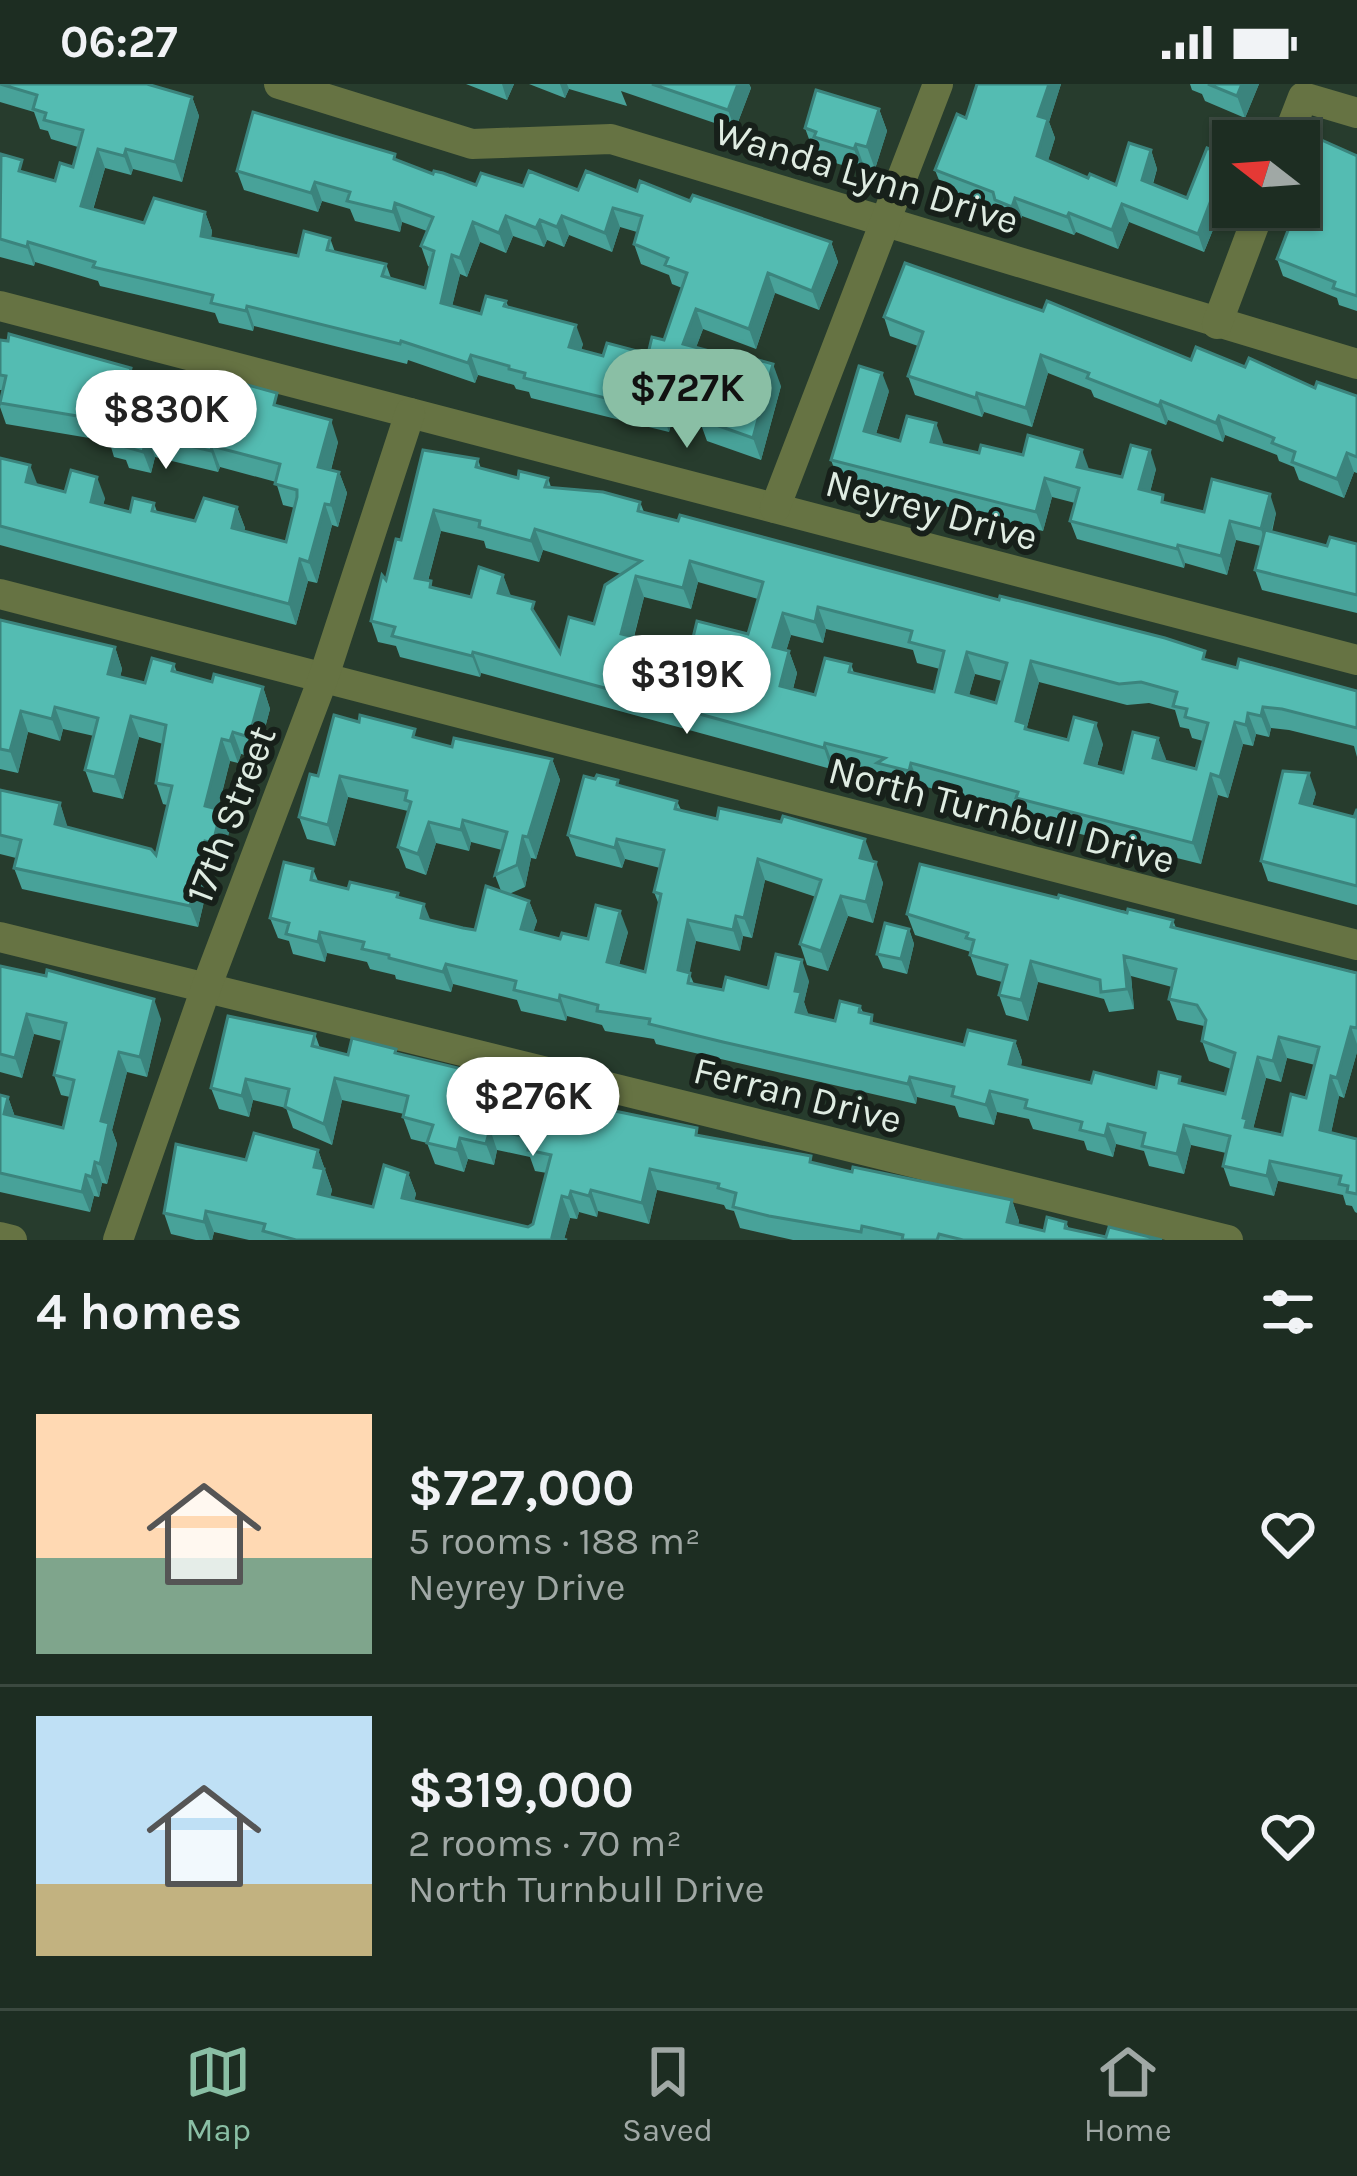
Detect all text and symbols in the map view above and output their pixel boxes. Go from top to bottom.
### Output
text: 06:27 [60,16,178,68]
street label: Wanda Lynn Drive [709,108,1024,244]
north arrow [1212,120,1320,228]
map controls [1212,120,1320,228]
pin: $727K [603,349,771,451]
text: $727K [630,365,744,411]
pin: $830K [82,370,250,472]
text: $830K [103,386,229,432]
street label: Neyrey Drive [821,460,1043,560]
pin: $319K [603,635,771,737]
text: $319K [630,651,744,697]
street label: 17th Street [176,719,286,909]
street label: North Turnbull Drive [824,747,1180,883]
street label: Ferran Drive [689,1047,907,1143]
pin: $276K [449,1057,617,1159]
text: $276K [473,1073,593,1119]
icon: filters [1255,1279,1321,1345]
text: 4 homes [36,1282,242,1342]
text: $727,000 [408,1458,634,1518]
icon: home [132,1462,276,1606]
icon: heart [1255,1501,1321,1567]
text: 5 rooms · 188 m² [408,1518,701,1564]
text: Neyrey Drive [408,1564,625,1610]
text: $319,000 [408,1760,634,1820]
icon: home [132,1764,276,1908]
icon: heart [1255,1803,1321,1869]
text: 2 rooms · 70 m² [408,1820,682,1866]
text: North Turnbull Drive [408,1866,765,1912]
tab: Map [185,2039,251,2149]
tab: Saved [622,2039,713,2149]
tab: Home [1084,2039,1172,2149]

